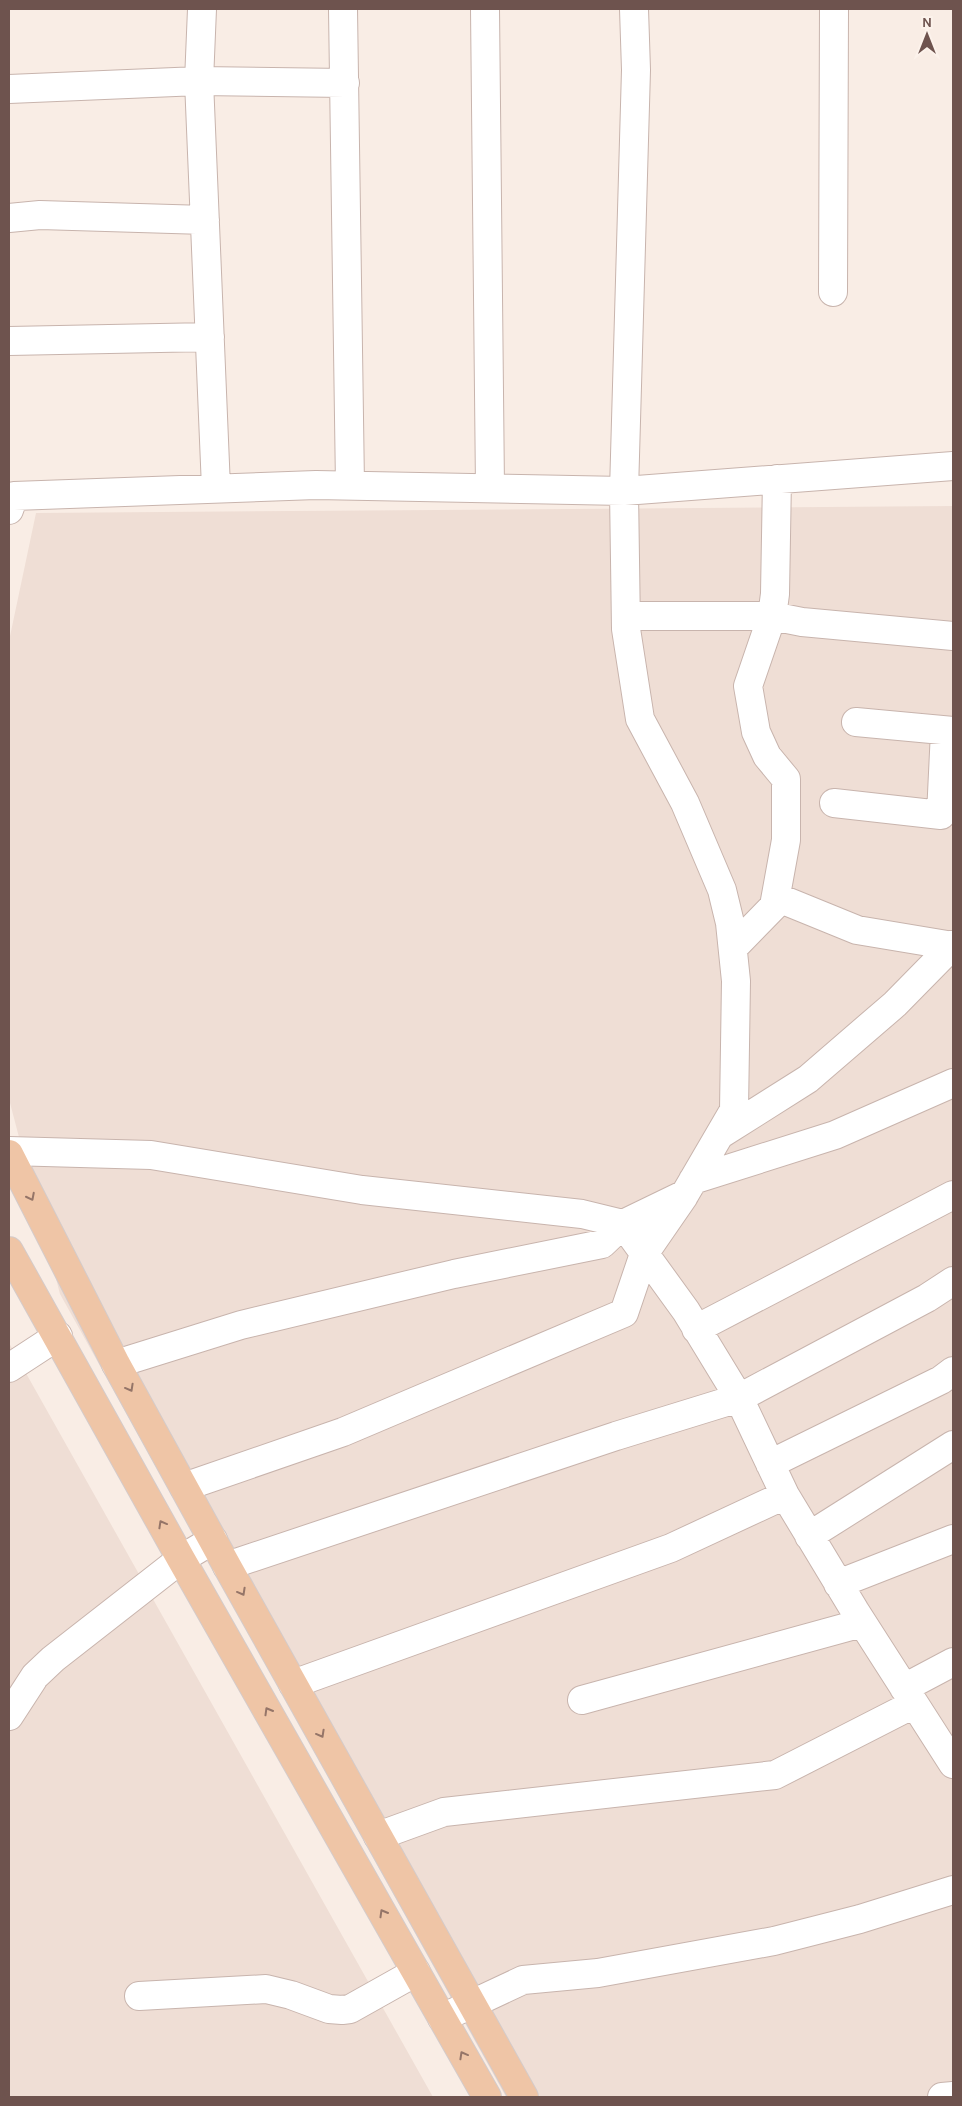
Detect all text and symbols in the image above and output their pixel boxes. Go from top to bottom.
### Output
north arrow [902,10,952,60]
text: N [922,14,932,31]
one-way arrow [25,1192,35,1201]
one-way arrow [124,1383,134,1392]
one-way arrow [158,1521,168,1530]
one-way arrow [235,1587,245,1596]
one-way arrow [264,1708,274,1717]
one-way arrow [315,1729,325,1738]
one-way arrow [379,1910,389,1919]
one-way arrow [459,2051,469,2060]

